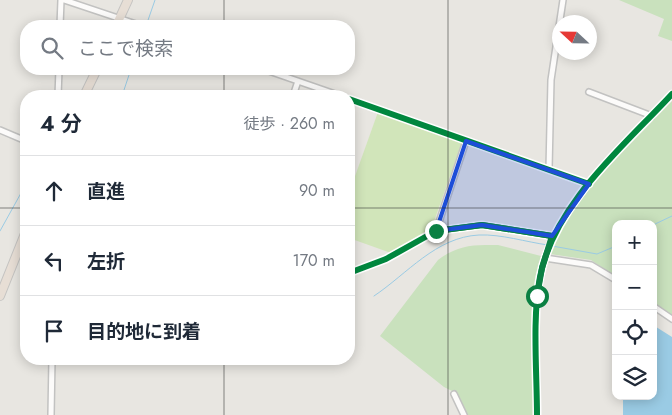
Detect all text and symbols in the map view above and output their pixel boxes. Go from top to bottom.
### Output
north arrow [552,15,597,60]
search box [20,20,355,75]
icon: search [38,34,66,62]
text: ここで検索 [78,35,173,62]
text: 4 分 [40,109,82,139]
text: 徒歩 · 260 m [243,112,335,135]
icon: ahead [40,177,68,205]
text: 直進 [87,178,125,205]
text: 90 m [299,179,335,202]
route end [425,220,448,243]
map controls [612,220,657,400]
button: + [612,220,657,265]
icon: left [40,247,68,275]
text: 左折 [87,248,125,275]
text: 170 m [293,249,335,272]
button: − [612,265,657,310]
route start [526,285,549,308]
button: locate [612,310,657,355]
icon: arrive [40,317,68,345]
text: 目的地に到着 [87,318,201,345]
button: layers [612,355,657,400]

